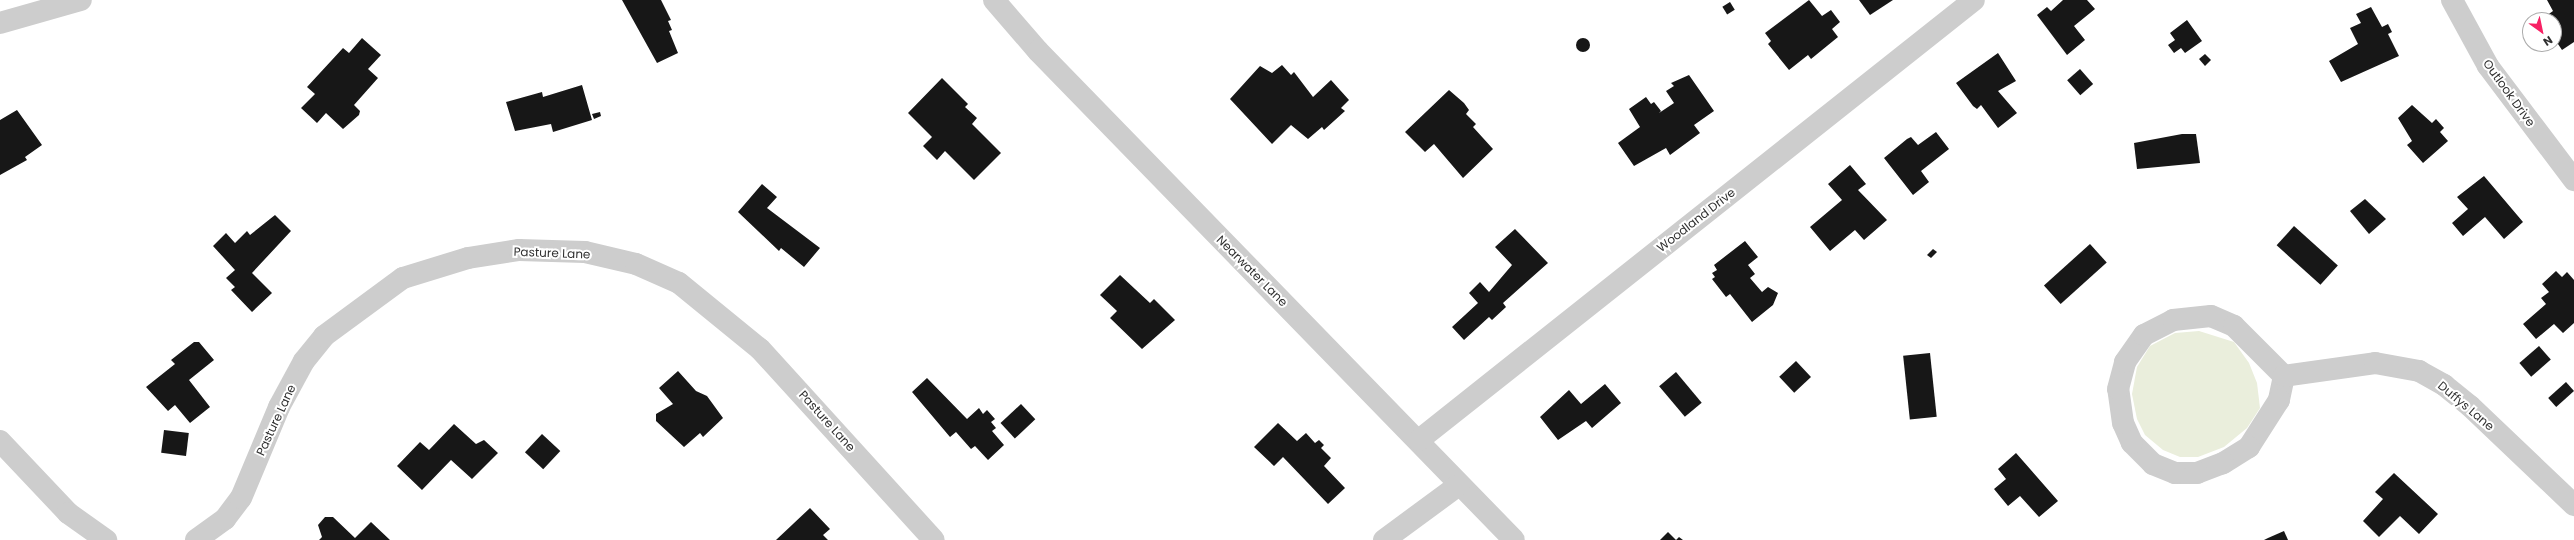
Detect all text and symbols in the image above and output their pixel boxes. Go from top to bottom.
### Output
north arrow [2522,12,2562,52]
text: N [2540,32,2556,50]
street label: Outlook Drive [2480,57,2538,129]
street label: Woodland Drive [1654,185,1738,255]
street label: Nearwater Lane [1214,233,1290,309]
street label: Pasture Lane [513,244,591,262]
street label: Duffys Lane [2435,378,2497,434]
street label: Pasture Lane [253,382,299,458]
street label: Pasture Lane [796,388,858,454]

